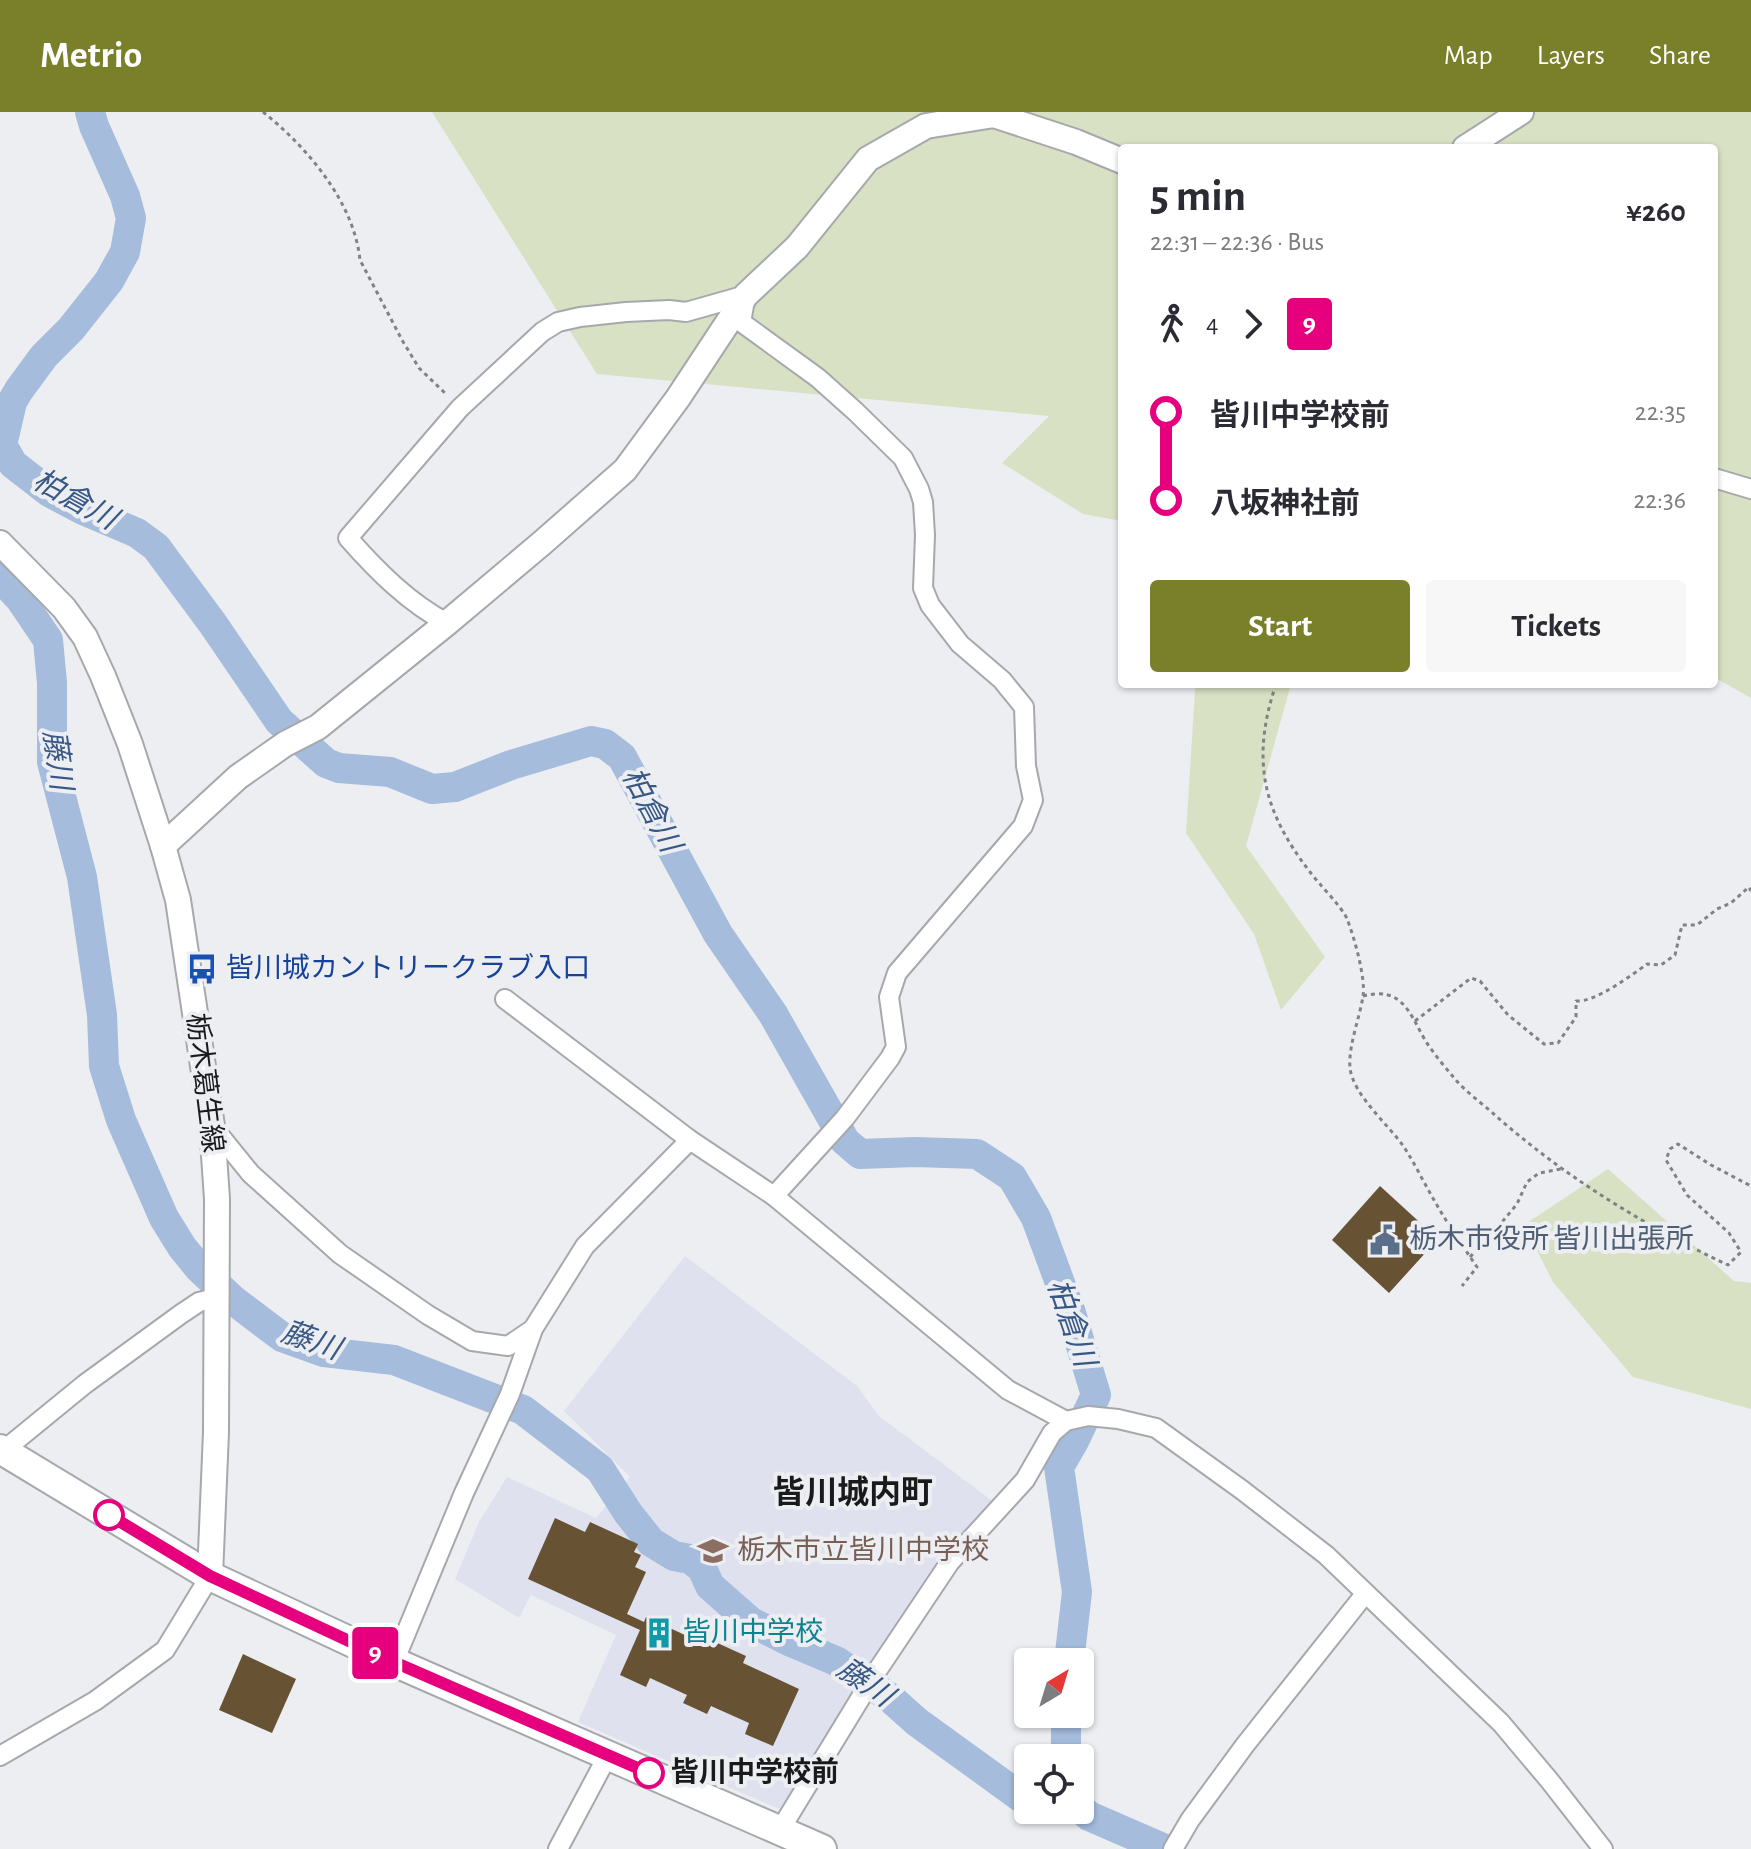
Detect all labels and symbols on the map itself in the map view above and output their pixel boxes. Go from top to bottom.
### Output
water label: 柏倉川 [28,463,125,536]
water label: 藤川 [38,728,78,795]
water label: 柏倉川 [617,762,689,859]
bus stop icon: 皆川城カントリークラブ入口 [185,952,219,986]
place label: 皆川城カントリークラブ入口 [226,953,590,983]
street label: 栃木葛生線 [182,1012,228,1154]
public building icon: 栃木市役所 皆川出張所 [1368,1223,1402,1257]
place label: 栃木市役所 皆川出張所 [1409,1224,1694,1254]
water label: 柏倉川 [1042,1275,1103,1373]
water label: 藤川 [278,1315,348,1366]
district label: 皆川城内町 [773,1475,933,1509]
unlabelled marker [94,1500,124,1530]
school or university icon: 栃木市立皆川中学校 [696,1534,730,1568]
place label: 栃木市立皆川中学校 [737,1535,989,1565]
building icon: 皆川中学校 [642,1616,676,1650]
place label: 皆川中学校 [683,1617,823,1647]
line badge: 9 [349,1627,401,1679]
north arrow [1014,1648,1094,1728]
water label: 藤川 [832,1652,902,1714]
place label: 皆川中学校前 [671,1756,839,1787]
marker: 皆川中学校前 [634,1758,664,1788]

